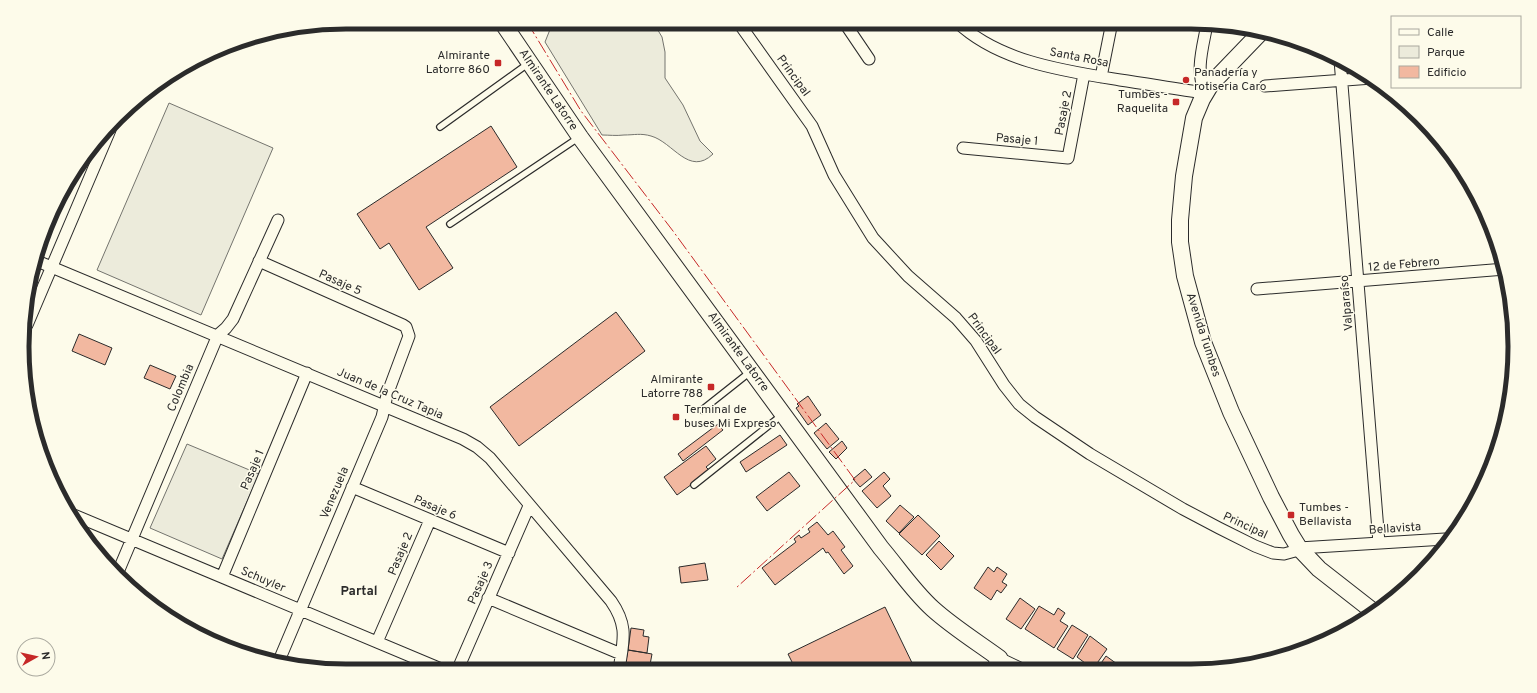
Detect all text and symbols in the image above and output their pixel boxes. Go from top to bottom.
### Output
legend [1391,16,1521,88]
text: Calle [1427,25,1454,41]
street label: Santa Rosa [1048,44,1110,72]
text: Parque [1427,45,1465,61]
street label: Almirante Latorre [515,46,581,134]
place label: Almirante Latorre 860 [426,48,490,78]
street label: Principal [773,52,813,100]
marker: Almirante Latorre 860 [493,58,503,68]
place label: Panadería y rotiseria Caro [1194,65,1267,95]
text: Edificio [1427,65,1467,81]
marker: Panadería y rotiseria Caro [1181,75,1191,85]
place label: Tumbes - Raquelita [1117,87,1168,117]
street label: Pasaje 2 [1052,89,1076,137]
marker: Tumbes - Raquelita [1171,97,1181,107]
street label: Pasaje 1 [995,130,1039,150]
street label: 12 de Febrero [1368,254,1441,276]
street label: Pasaje 5 [316,266,364,300]
street label: Valparaíso [1337,274,1357,332]
street label: Avenida Tumbes [1182,291,1224,379]
street label: Almirante Latorre [704,309,772,395]
street label: Principal [964,310,1004,358]
street label: Colombia [164,362,198,414]
street label: Juan de la Cruz Tapia [334,364,446,424]
place label: Almirante Latorre 788 [641,372,703,402]
marker: Almirante Latorre 788 [706,382,716,392]
place label: Terminal de buses Mi Expreso [684,402,777,432]
marker: Terminal de buses Mi Expreso [671,412,681,422]
street label: Pasaje 1 [237,447,269,493]
street label: Venezuela [317,464,353,522]
street label: Pasaje 6 [411,492,459,524]
place label: Tumbes - Bellavista [1299,500,1351,530]
street label: Principal [1220,509,1270,543]
marker: Tumbes - Bellavista [1286,510,1296,520]
street label: Bellavista [1368,519,1422,539]
street label: Pasaje 2 [385,530,417,578]
street label: Pasaje 3 [464,559,498,607]
street label: Schuyler [238,563,288,597]
district label: Partal [341,584,377,600]
north arrow [16,637,56,677]
text: N [37,651,52,661]

